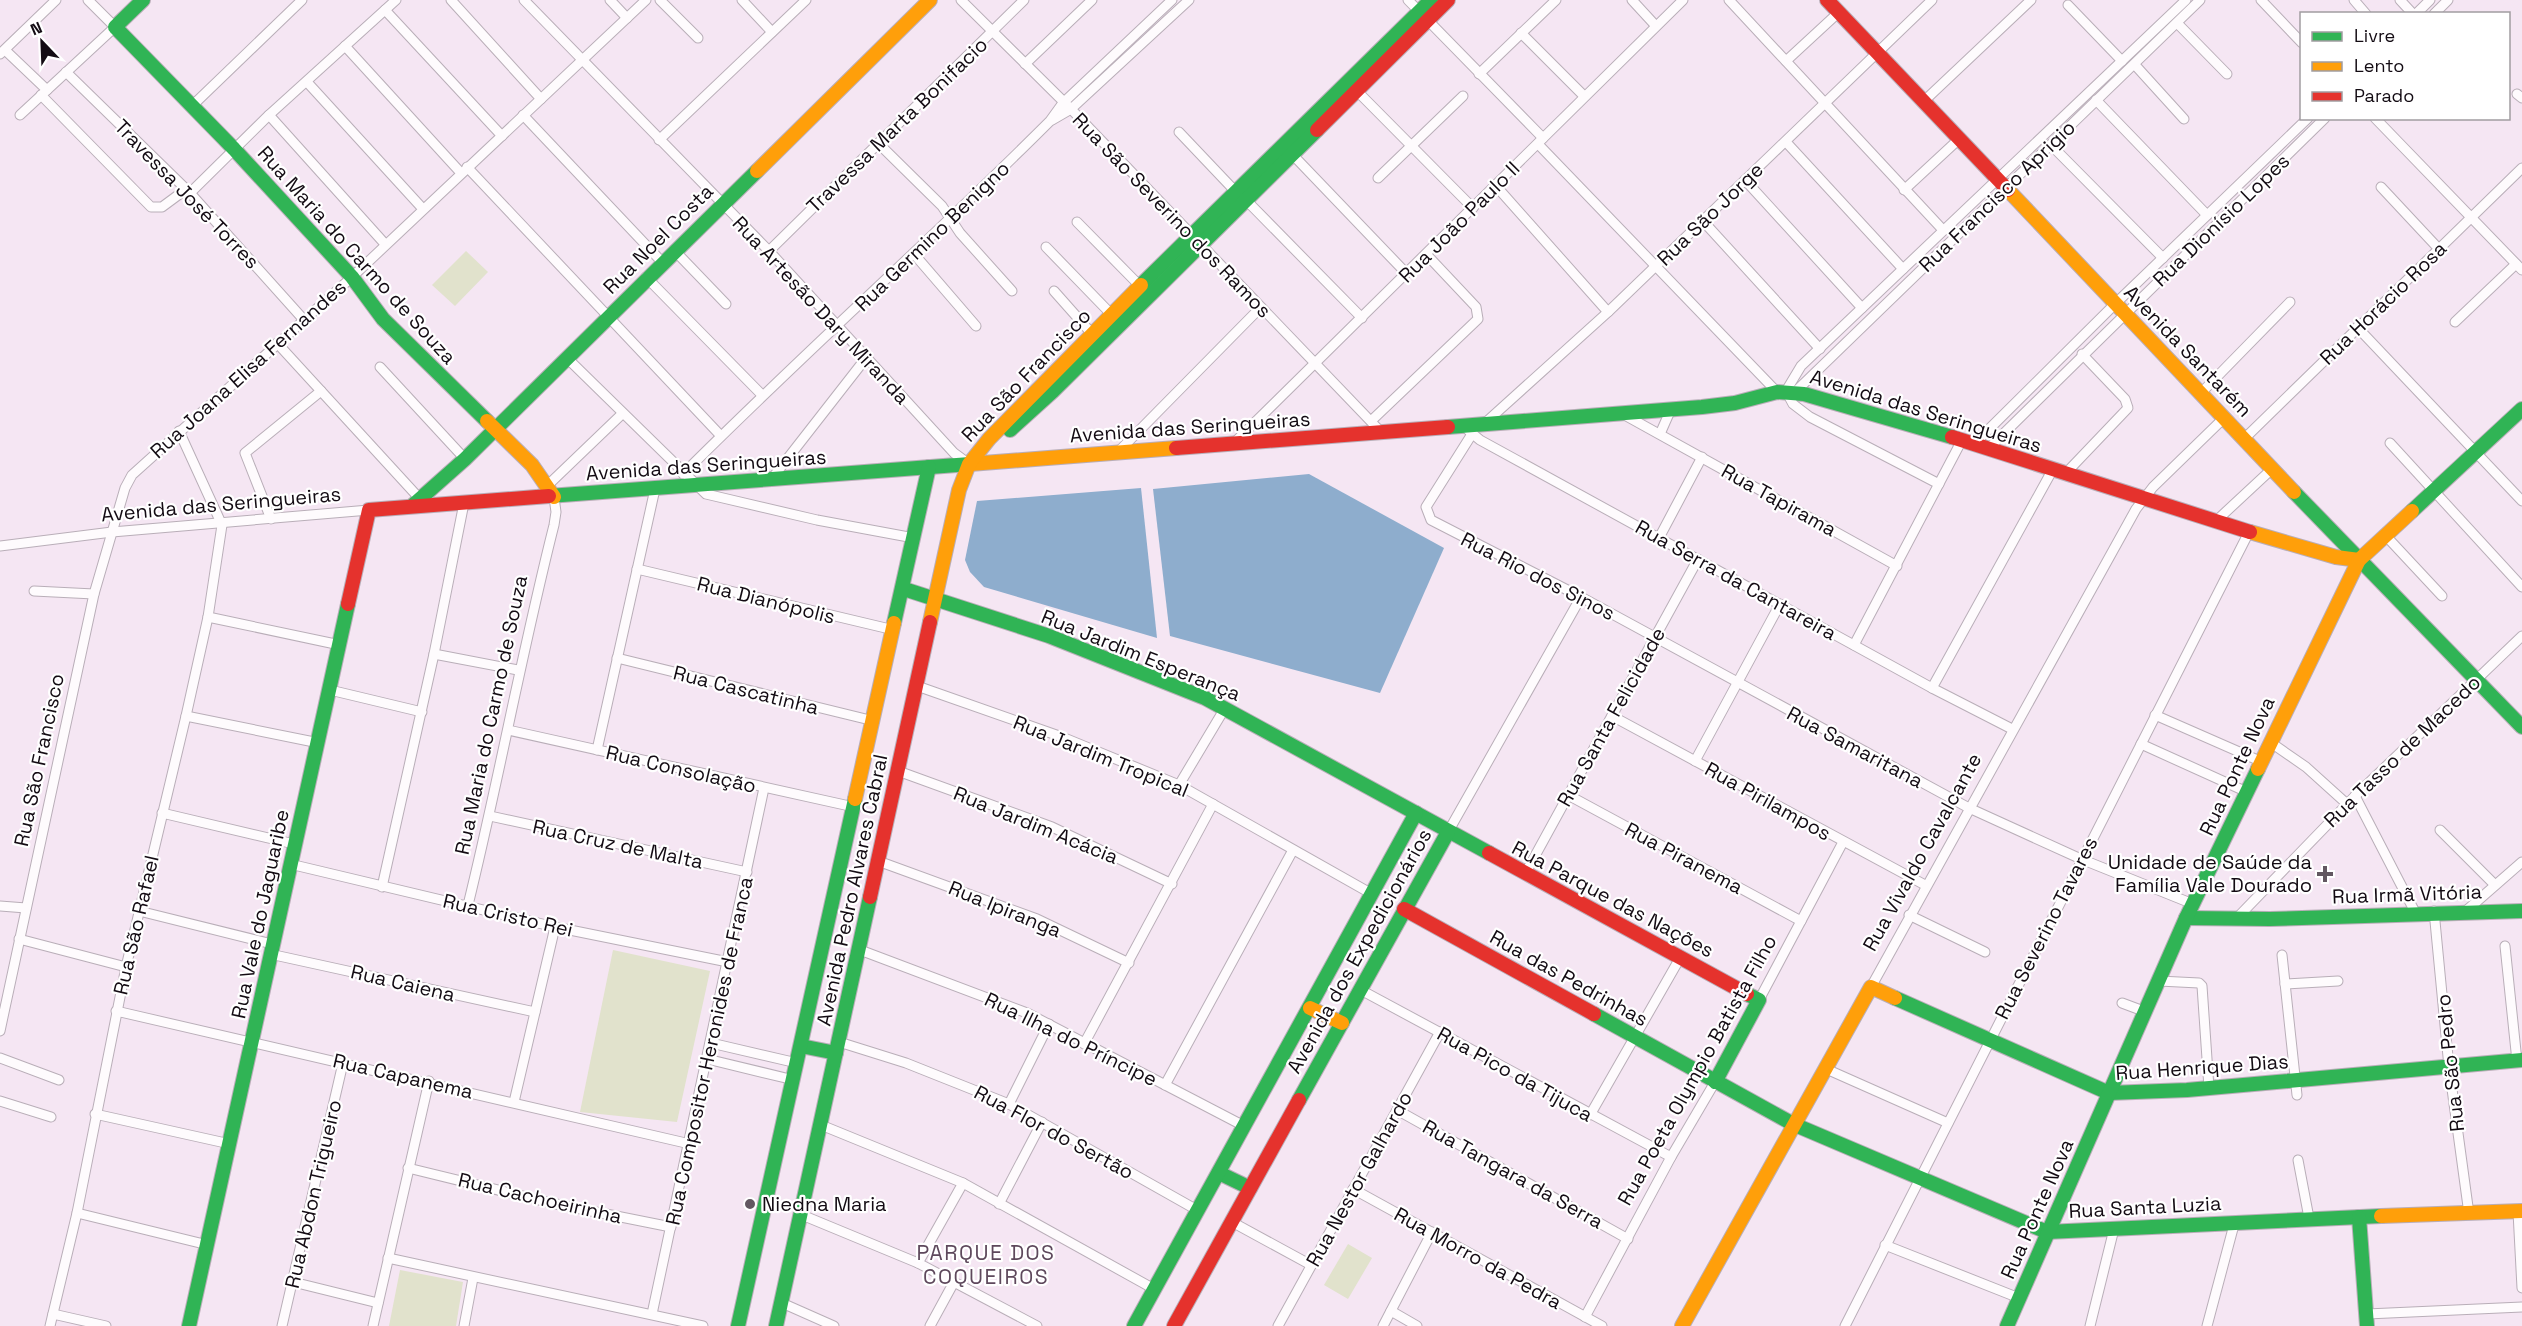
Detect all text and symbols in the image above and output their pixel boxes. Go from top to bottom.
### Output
north arrow [12,12,72,72]
legend [2300,12,2510,120]
text: N [27,17,45,40]
text: Livre [2354,24,2395,47]
street label: Travessa Marta Bonifacio [801,32,993,218]
text: Lento [2354,54,2404,77]
text: Parado [2354,84,2414,107]
street label: Rua São Severino dos Ramos [1067,107,1277,323]
street label: Travessa José Torres [109,114,265,274]
street label: Rua Francisco Aprigio [1913,114,2081,278]
street label: Rua Maria do Carmo de Souza [252,140,462,370]
street label: Rua Dionísio Lopes [2147,148,2295,292]
street label: Rua Germino Benigno [849,155,1015,317]
street label: Rua João Paulo II [1393,156,1525,288]
street label: Rua São Jorge [1651,157,1769,271]
street label: Rua Noel Costa [597,178,719,300]
street label: Rua Artesão Dary Miranda [727,210,915,410]
street label: Rua Horácio Rosa [2314,236,2452,370]
street label: Rua Joana Elisa Fernandes [145,274,351,464]
street label: Avenida Santarém [2118,279,2258,423]
street label: Rua São Francisco [956,303,1096,447]
street label: Avenida das Seringueiras [1807,363,2045,459]
street label: Avenida das Seringueiras [1069,406,1311,448]
street label: Avenida das Seringueiras [585,444,827,486]
street label: Rua Tapirama [1717,458,1841,542]
street label: Avenida das Seringueiras [100,481,342,527]
street label: Rua Serra da Cantareira [1631,514,1841,646]
street label: Rua Rio dos Sinos [1456,526,1620,626]
street label: Rua Dianópolis [694,570,838,630]
street label: Rua Maria do Carmo de Souza [449,573,533,857]
street label: Rua Jardim Esperança [1038,603,1244,707]
street label: Rua Santa Felicidade [1551,623,1671,811]
street label: Rua Cascatinha [670,659,822,721]
street label: Rua Tasso de Macedo [2318,669,2486,833]
street label: Rua São Francisco [8,671,70,849]
street label: Rua Ponte Nova [2193,692,2281,840]
street label: Rua Samaritana [1782,700,1928,794]
street label: Rua Jardim Tropical [1009,709,1193,803]
street label: Rua Consolação [603,739,759,799]
street label: Rua Vivaldo Cavalcante [1857,748,1987,956]
street label: Avenida Pedro Alvares Cabral [810,752,894,1028]
street label: Rua Pirilampos [1700,756,1836,846]
street label: Rua Jardim Acácia [950,780,1122,870]
street label: Rua Vale do Jaguaribe [225,807,295,1021]
street label: Rua Cruz de Malta [530,813,706,875]
street label: Rua Piranema [1621,816,1747,900]
street label: Avenida dos Expedicionários [1281,824,1437,1078]
street label: Rua Severino Tavares [1989,832,2103,1024]
street label: Rua Parque das Nações [1507,835,1719,963]
place label: Unidade de Saúde da Família Vale Dourado [2108,849,2312,898]
street label: Rua São Rafael [107,853,165,997]
marker: Unidade de Saúde da Família Vale Dourado [2316,865,2334,883]
street label: Rua Compositor Heronides de Franca [659,874,759,1228]
street label: Rua Ipiranga [945,875,1065,943]
street label: Rua Irmã Vitória [2332,878,2482,910]
street label: Rua Cristo Rei [440,887,576,943]
street label: Rua das Pedrinhas [1485,924,1653,1032]
street label: Rua Poeta Olympio Batista Filho [1612,930,1782,1210]
street label: Rua Caiena [348,958,458,1008]
street label: Rua Ilha do Príncipe [980,986,1162,1092]
street label: Rua São Pedro [2430,993,2470,1133]
street label: Rua Pico da Tijuca [1433,1020,1597,1128]
street label: Rua Capanema [330,1047,476,1105]
street label: Rua Henrique Dias [2115,1048,2289,1086]
street label: Rua Flor do Sertão [970,1079,1138,1185]
street label: Rua Nestor Galhardo [1300,1087,1418,1271]
street label: Rua Abdon Trigueiro [279,1097,347,1291]
street label: Rua Tangara da Serra [1418,1113,1608,1235]
street label: Rua Ponte Nova [1995,1135,2079,1283]
street label: Rua Cachoeirinha [456,1167,624,1229]
street label: Rua Santa Luzia [2068,1190,2222,1224]
place label: Niedna Maria [762,1191,887,1217]
marker: Niedna Maria [743,1197,757,1211]
street label: Rua Morro da Pedra [1389,1201,1567,1315]
district label: PARQUE DOS COQUEIROS [916,1239,1056,1290]

